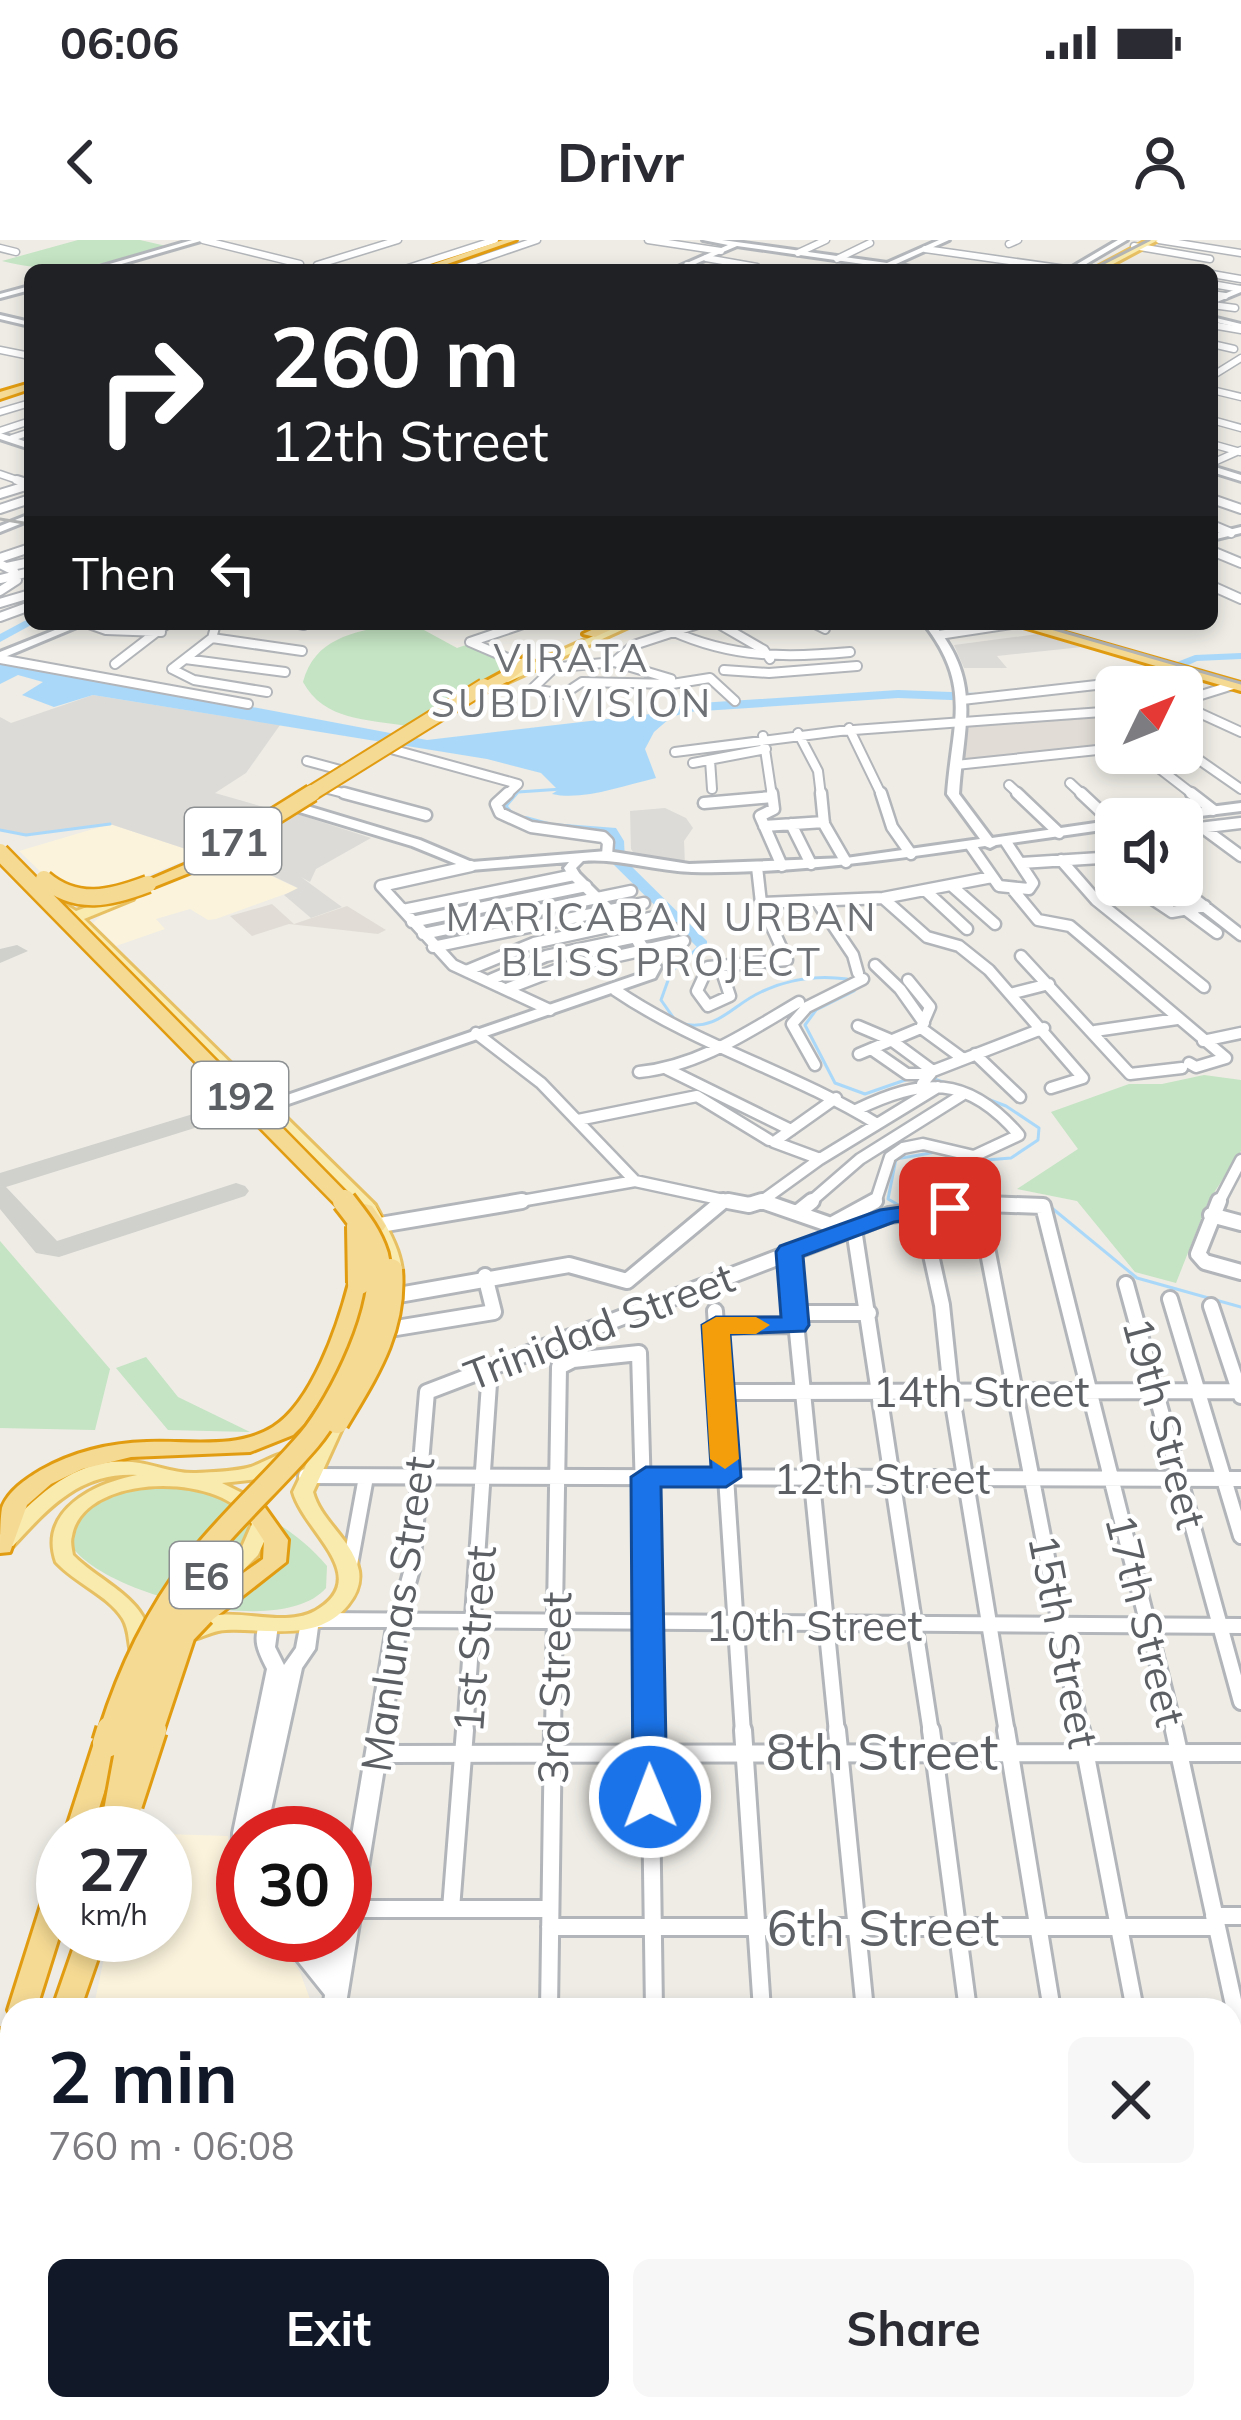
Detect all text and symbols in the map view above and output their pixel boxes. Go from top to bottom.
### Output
text: 06:06 [60,14,179,70]
text: Drivr [557,128,684,196]
icon: back [48,129,114,195]
icon: person [1127,129,1193,195]
text: 260 m [270,303,520,408]
icon: right [72,312,228,468]
text: 12th Street [270,407,549,475]
icon: left [200,540,266,606]
text: Then [72,545,176,601]
district label: VIRATA SUBDIVISION [431,633,713,727]
north arrow [1095,666,1203,774]
map controls [1095,666,1203,906]
button: sound [1095,798,1203,906]
road number: 171 [185,808,281,874]
district label: MARICABAN URBAN BLISS PROJECT [446,892,878,986]
road number: 192 [192,1062,288,1128]
pin [899,1157,1001,1259]
icon: arrive [917,1175,983,1241]
street label: Trinidad Street [457,1250,741,1402]
street label: 19th Street [1111,1311,1219,1535]
street label: 14th Street [873,1365,1089,1418]
street label: 12th Street [774,1452,990,1505]
street label: Manlunas Street [349,1453,445,1775]
street label: 17th Street [1094,1508,1198,1732]
street label: 15th Street [1017,1530,1111,1752]
road number: E6 [170,1542,242,1608]
street label: 1st Street [441,1544,507,1734]
street label: 3rd Street [526,1591,582,1785]
street label: 10th Street [706,1599,922,1652]
street label: 8th Street [766,1719,998,1783]
position arrow [587,1734,713,1860]
speed limit sign: 30 [216,1806,372,1962]
text: 27 [78,1831,150,1906]
text: km/h [80,1895,148,1933]
street label: 6th Street [767,1895,999,1959]
text: 2 min [48,2031,238,2121]
button: close [1068,2037,1194,2163]
text: 760 m · 06:08 [48,2121,294,2170]
button: Exit [48,2259,609,2397]
button: Share [633,2259,1194,2397]

